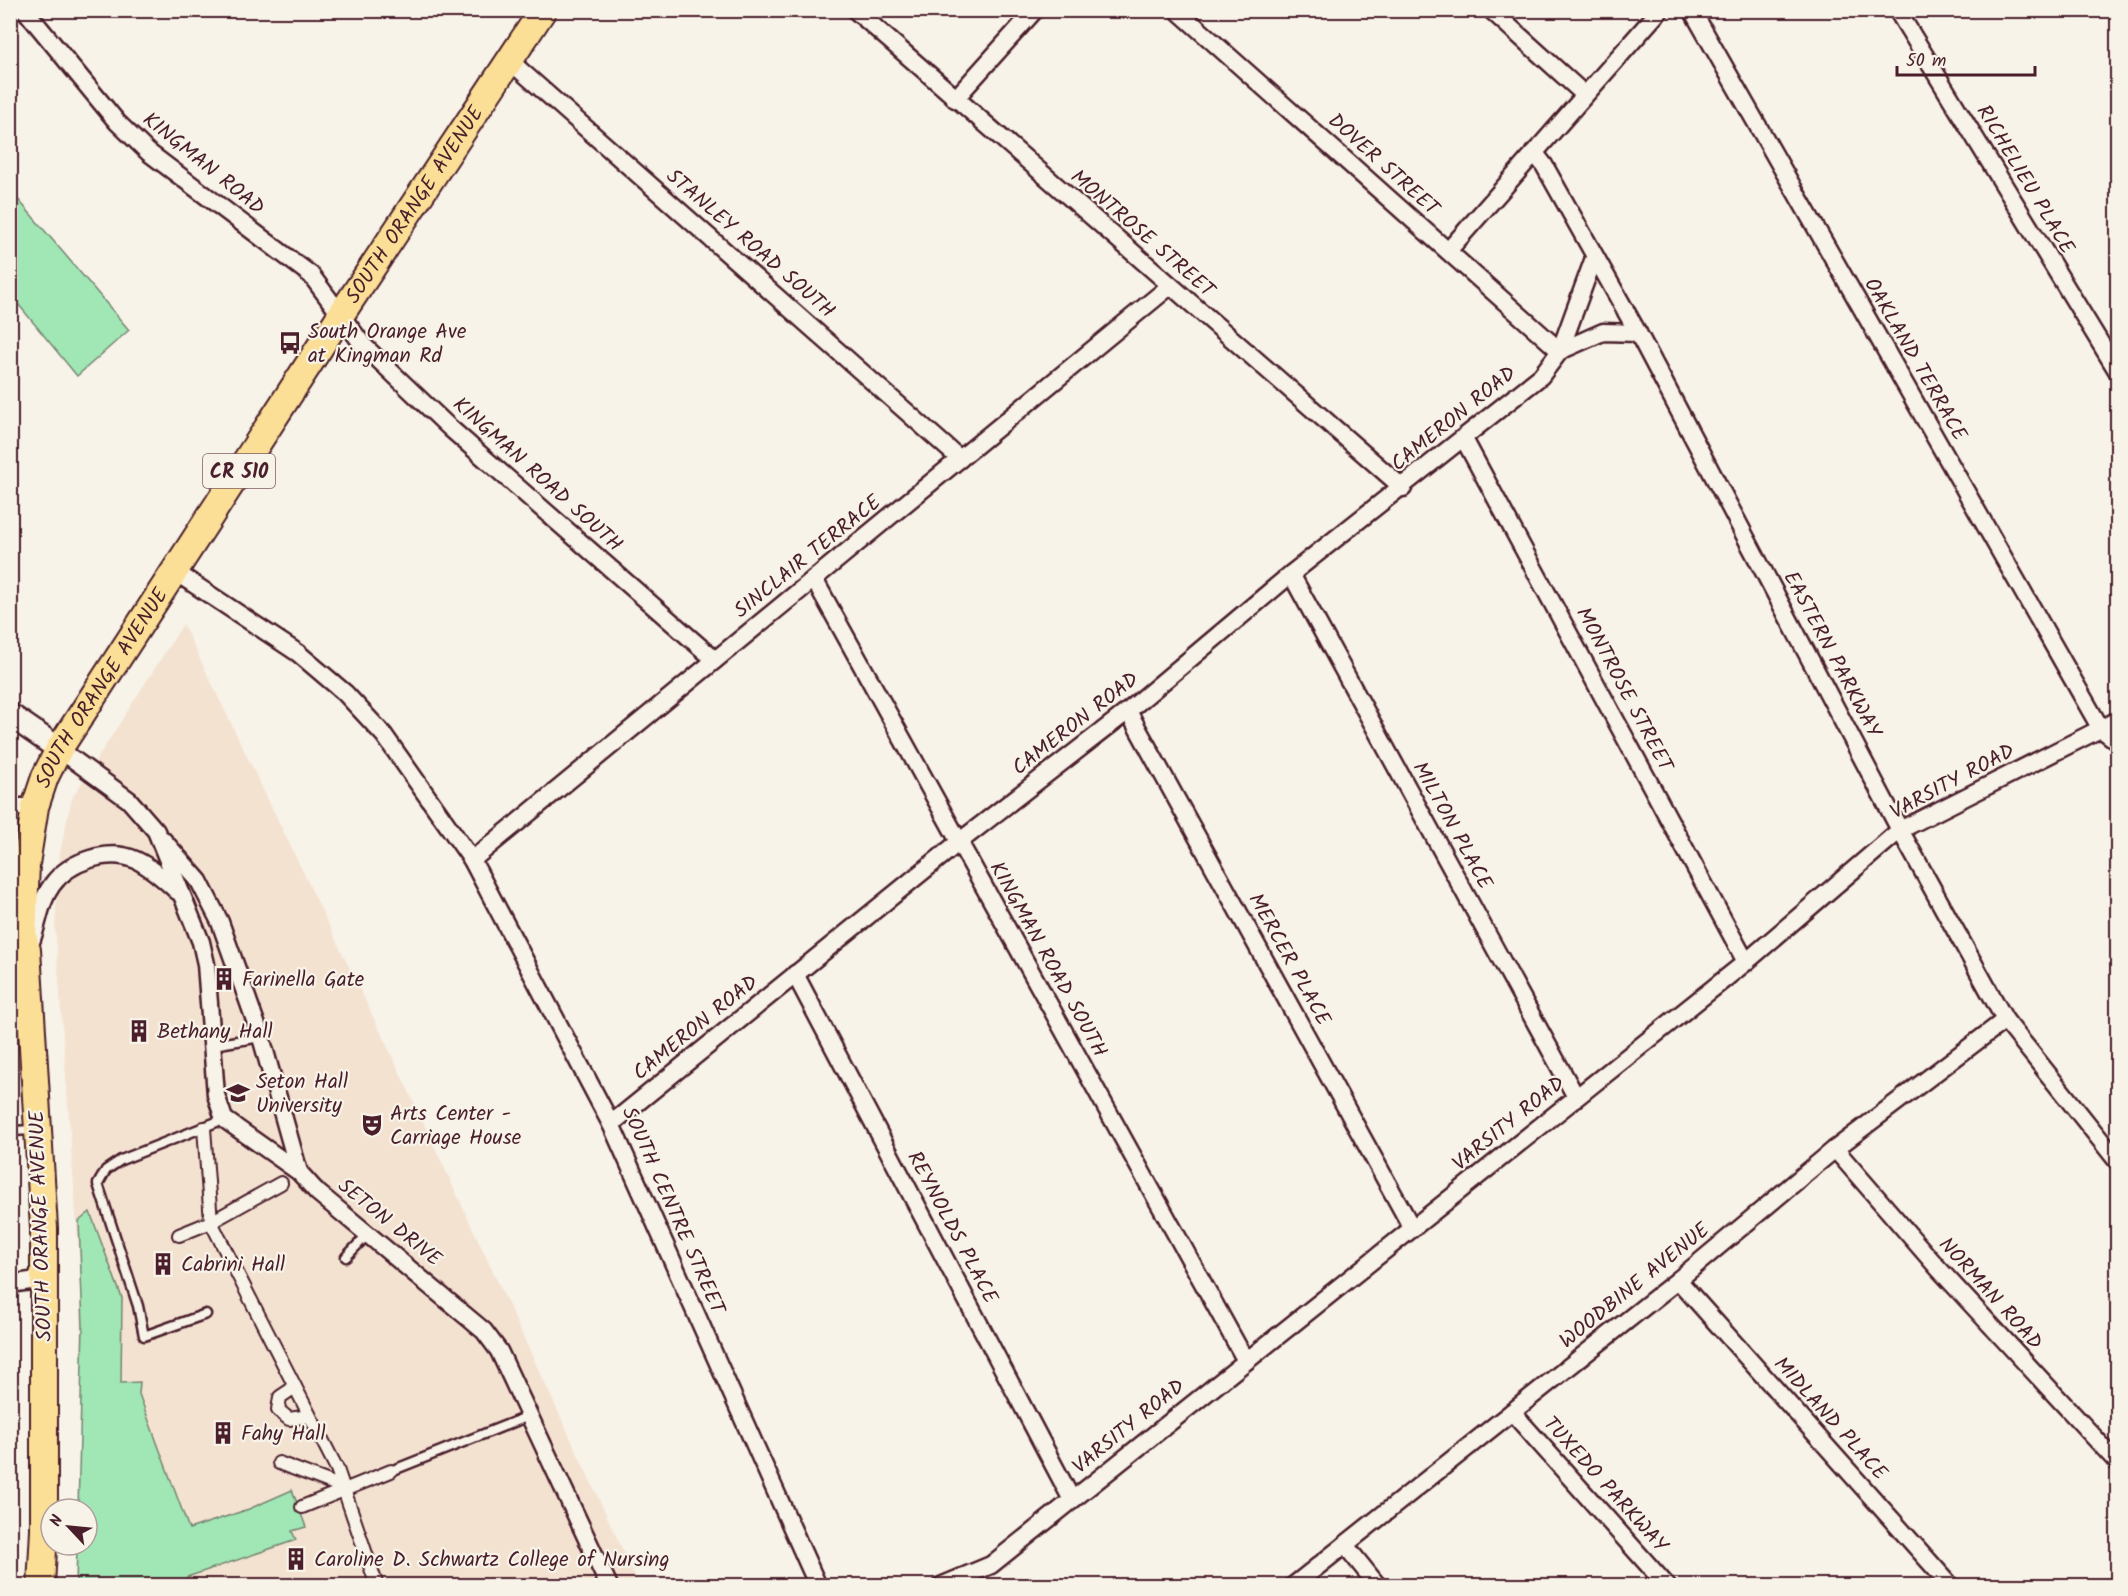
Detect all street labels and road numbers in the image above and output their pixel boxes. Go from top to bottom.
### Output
street label: SOUTH ORANGE AVENUE [338,99,493,311]
street label: RICHELIEU PLACE [1967,99,2083,262]
street label: KINGMAN ROAD [135,104,271,224]
street label: DOVER STREET [1320,106,1448,226]
street label: STANLEY ROAD SOUTH [658,161,842,327]
street label: MONTROSE STREET [1062,162,1223,308]
street label: OAKLAND TERRACE [1854,272,1975,448]
street label: CAMERON ROAD [1384,358,1524,480]
street label: KINGMAN ROAD SOUTH [444,389,630,561]
road number: CR 510 [203,454,275,488]
street label: SINCLAIR TERRACE [727,487,889,627]
street label: EASTERN PARKWAY [1774,565,1890,745]
street label: SOUTH ORANGE AVENUE [28,581,178,792]
street label: MONTROSE STREET [1566,601,1682,780]
street label: CAMERON ROAD [1005,664,1147,784]
street label: VARSITY ROAD [1884,736,2021,829]
street label: MILTON PLACE [1403,756,1501,896]
street label: KINGMAN ROAD SOUTH [980,856,1115,1064]
street label: MERCER PLACE [1239,887,1339,1033]
street label: CAMERON ROAD [626,967,766,1089]
street label: VARSITY ROAD [1445,1068,1573,1180]
street label: SOUTH CENTRE STREET [612,1102,734,1321]
street label: SOUTH ORANGE AVENUE [21,1109,62,1342]
street label: REYNOLDS PLACE [897,1145,1006,1311]
street label: SETON DRIVE [330,1171,449,1276]
street label: WOODBINE AVENUE [1552,1214,1718,1357]
street label: NORMAN ROAD [1930,1230,2050,1358]
street label: MIDLAND PLACE [1765,1349,1895,1489]
street label: VARSITY ROAD [1065,1371,1193,1483]
street label: TUXEDO PARKWAY [1534,1409,1676,1561]

